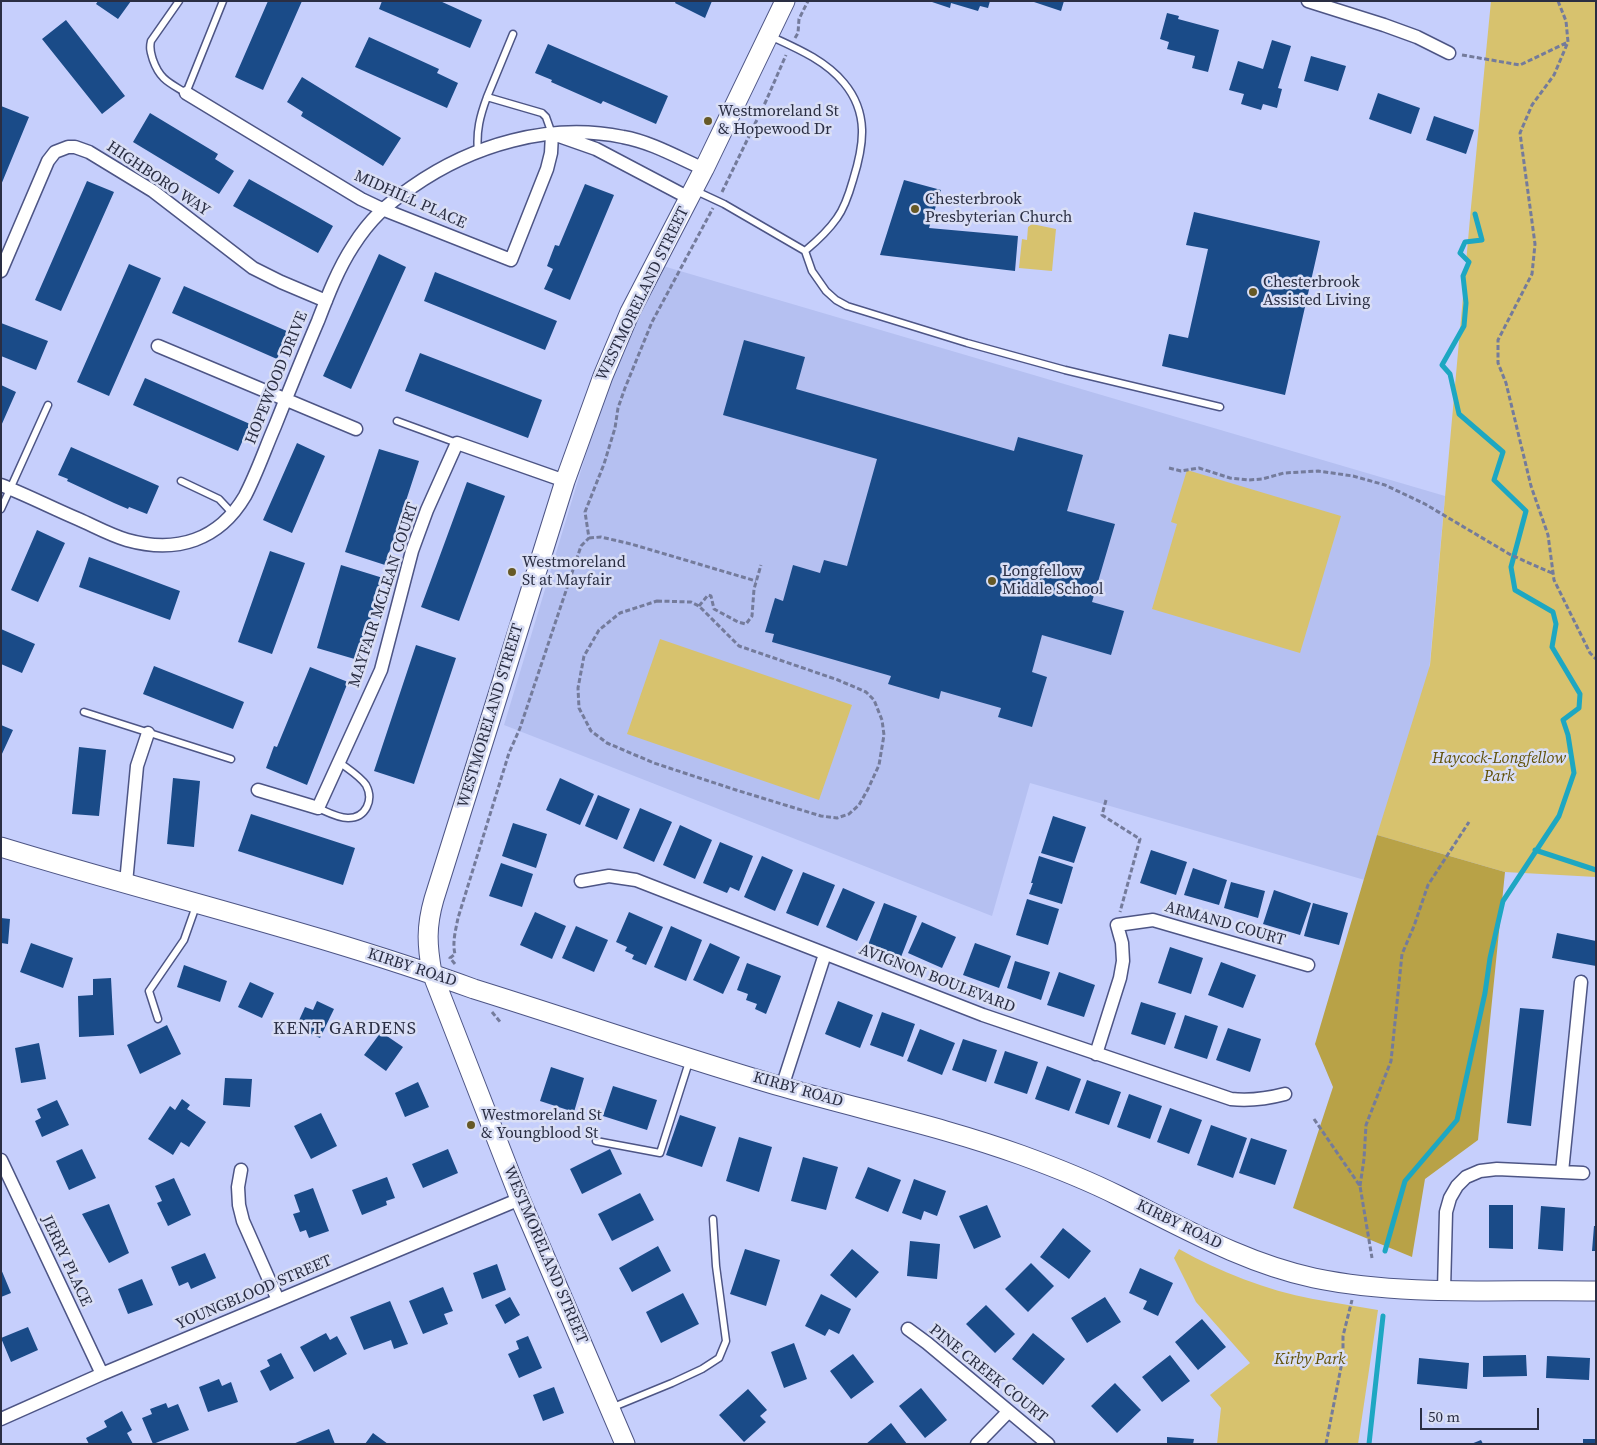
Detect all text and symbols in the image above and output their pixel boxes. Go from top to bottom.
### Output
place label: Westmoreland St & Hopewood Dr [718,102,839,140]
marker: Westmoreland St & Hopewood Dr [702,115,714,127]
street label: HIGHBORO WAY [103,137,213,221]
street label: MIDHILL PLACE [351,167,469,233]
place label: Chesterbrook Presbyterian Church [925,190,1072,228]
marker: Chesterbrook Presbyterian Church [909,203,921,215]
street label: WESTMORELAND STREET [592,204,694,384]
place label: Chesterbrook Assisted Living [1263,273,1370,311]
marker: Chesterbrook Assisted Living [1247,286,1259,298]
street label: HOPEWOOD DRIVE [242,309,312,447]
street label: MAYFAIR MCLEAN COURT [345,500,423,690]
place label: Westmoreland St at Mayfair [522,553,626,591]
place label: Longfellow Middle School [1002,562,1104,600]
marker: Westmoreland St at Mayfair [506,566,518,578]
marker: Longfellow Middle School [986,575,998,587]
street label: WESTMORELAND STREET [454,622,528,810]
park label: Haycock-Longfellow Park [1432,749,1566,787]
street label: ARMAND COURT [1163,898,1287,950]
street label: AVIGNON BOULEVARD [856,940,1018,1018]
street label: KIRBY ROAD [365,945,459,991]
district label: KENT GARDENS [271,1018,419,1040]
street label: KIRBY ROAD [751,1068,845,1112]
place label: Westmoreland St & Youngblood St [481,1106,602,1144]
marker: Westmoreland St & Youngblood St [465,1119,477,1131]
street label: WESTMORELAND STREET [499,1163,591,1347]
street label: KIRBY ROAD [1133,1196,1225,1254]
street label: JERRY PLACE [37,1213,95,1309]
street label: YOUNGBLOOD STREET [173,1251,335,1335]
street label: PINE CREEK COURT [925,1320,1051,1428]
park label: Kirby Park [1274,1350,1346,1370]
scale bar [1422,1398,1541,1430]
text: 50 m [1428,1406,1460,1427]

